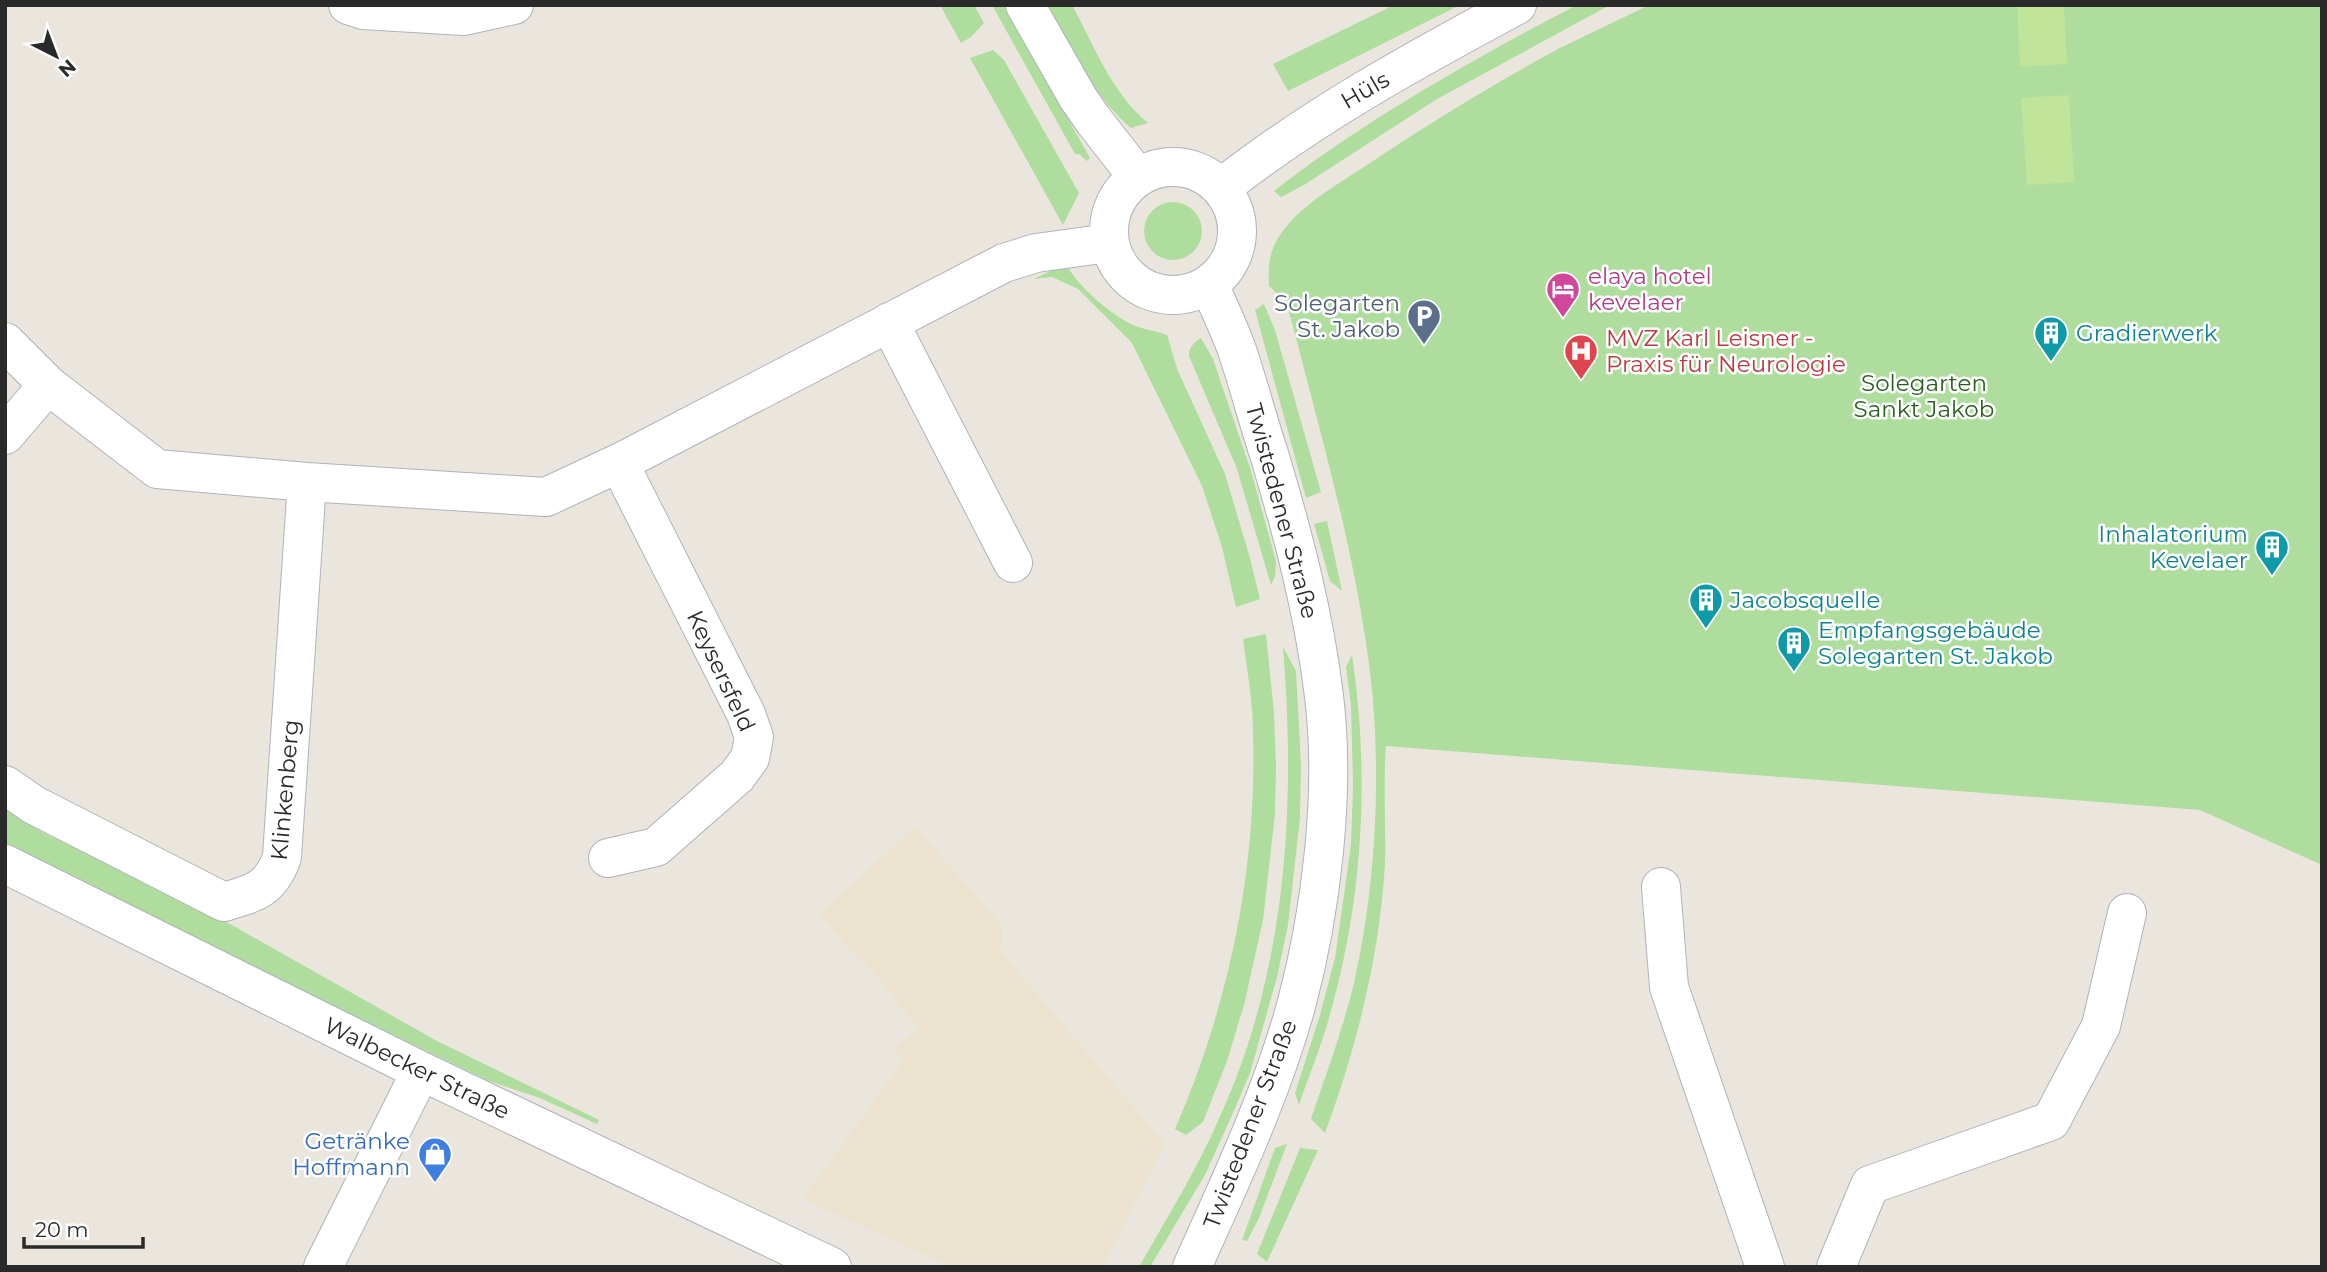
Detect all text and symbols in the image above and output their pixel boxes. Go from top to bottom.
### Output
north arrow [21,21,91,91]
text: N [54,55,80,82]
street label: Hüls [1336,65,1394,115]
place label: elaya hotel kevelaer [1588,262,1712,316]
hotel icon: elaya hotel kevelaer [1544,270,1582,319]
place label: Solegarten St. Jakob [1274,289,1400,343]
parking icon: Solegarten St. Jakob [1405,297,1443,346]
building icon: Gradierwerk [2032,314,2070,363]
place label: Gradierwerk [2076,319,2218,347]
place label: MVZ Karl Leisner - Praxis für Neurologie [1606,324,1846,378]
hospital icon: MVZ Karl Leisner - Praxis für Neurologie [1562,332,1600,381]
park label: Solegarten Sankt Jakob [1854,369,1994,423]
street label: Twistedener Straße [1240,400,1324,622]
place label: Inhalatorium Kevelaer [2098,520,2248,574]
building icon: Inhalatorium Kevelaer [2253,528,2291,577]
building icon: Jacobsquelle [1687,581,1725,630]
place label: Jacobsquelle [1729,586,1880,614]
street label: Keysersfeld [681,606,761,736]
place label: Empfangsgebäude Solegarten St. Jakob [1818,616,2053,670]
building icon: Empfangsgebäude Solegarten St. Jakob [1775,624,1813,673]
street label: Klinkenberg [265,718,305,862]
street label: Walbecker Straße [319,1011,515,1125]
street label: Twistedener Straße [1197,1016,1303,1232]
place label: Getränke Hoffmann [292,1127,410,1181]
shop icon: Getränke Hoffmann [416,1135,454,1184]
scale bar [24,1206,144,1250]
text: 20 m [35,1217,89,1242]

